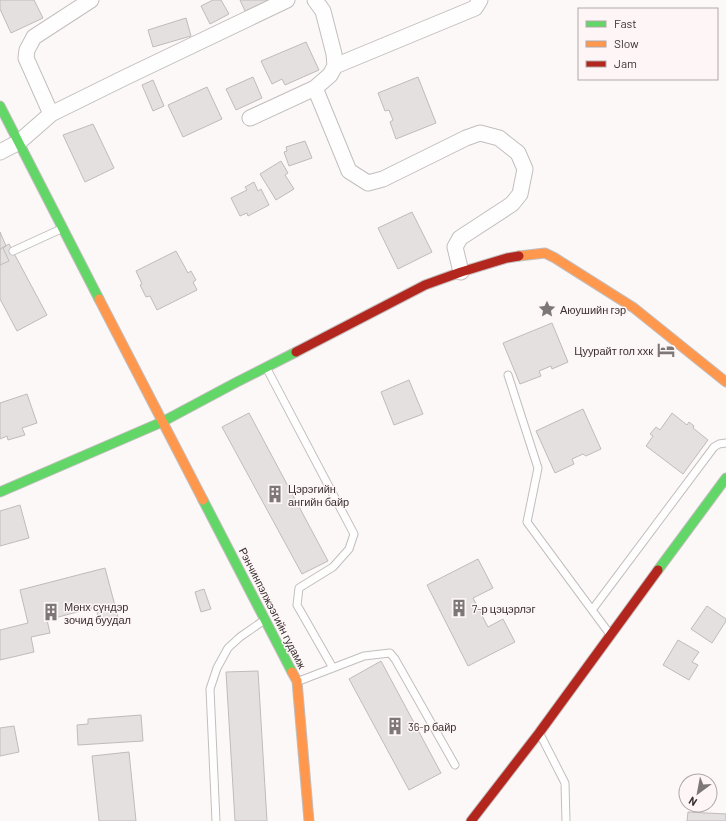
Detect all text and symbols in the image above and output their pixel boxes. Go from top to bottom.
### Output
legend [578,8,718,80]
text: Fast [614,16,637,30]
text: Slow [614,36,639,50]
text: Jam [614,56,637,70]
place icon: Аюушийн гэр [537,299,557,319]
place label: Аюушийн гэр [560,303,626,316]
hotel icon: Цуурайт гол ххк [656,340,676,360]
place label: Цуурайт гол ххк [574,344,653,357]
place label: Цэрэгийн ангийн байр [288,482,349,508]
building icon: Цэрэгийн ангийн байр [265,484,285,504]
street label: Рэнчинпэлжээгийн гудамж [237,545,310,671]
building icon: 7-р цэцэрлэг [449,598,469,618]
place label: Мөнх сүндэр зочид буудал [64,600,131,626]
building icon: Мөнх сүндэр зочид буудал [41,602,61,622]
place label: 7-р цэцэрлэг [472,602,535,615]
building icon: 36-р байр [385,716,405,736]
place label: 36-р байр [408,720,456,733]
north arrow [678,773,718,813]
text: N [686,794,699,809]

